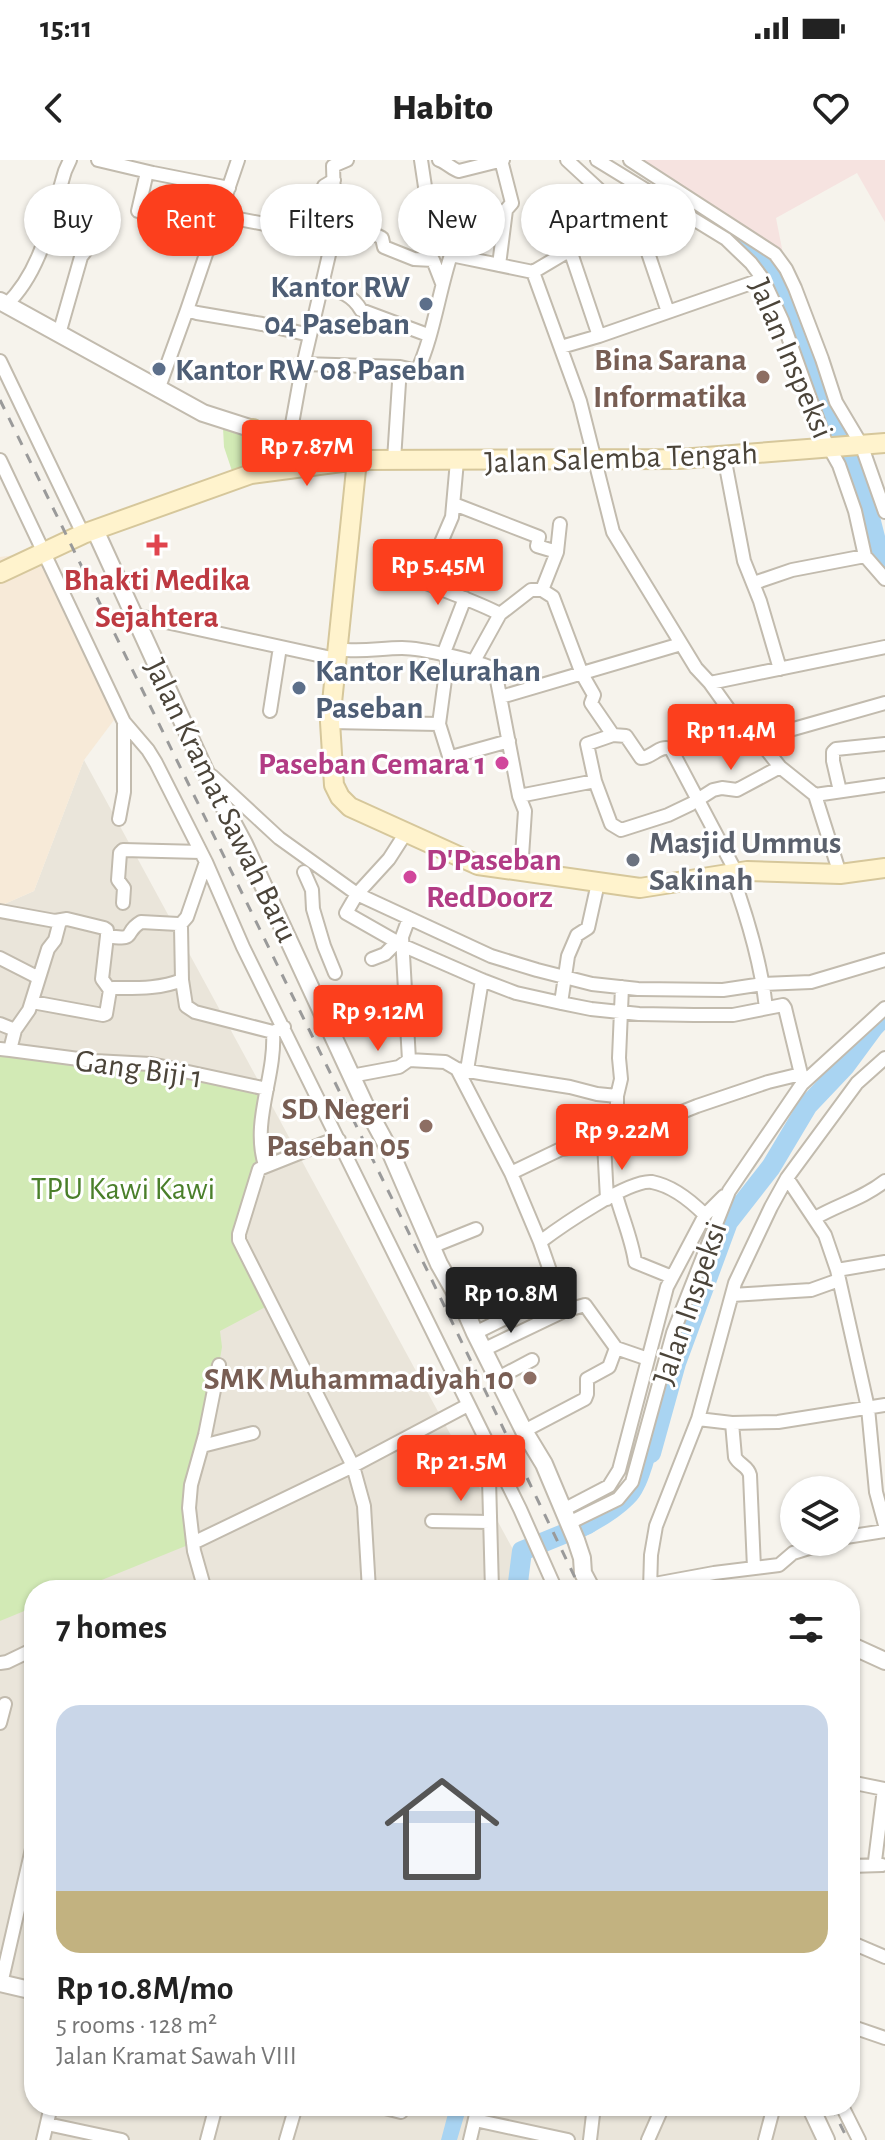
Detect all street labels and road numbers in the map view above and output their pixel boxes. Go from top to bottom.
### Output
street label: Jalan Inspeksi [743,274,839,443]
street label: Jalan Salemba Tengah [484,437,758,479]
street label: Jalan Kramat Sawah Baru [139,654,304,947]
street label: Gang Biji 1 [73,1044,205,1094]
street label: Jalan Inspeksi [647,1218,733,1389]

